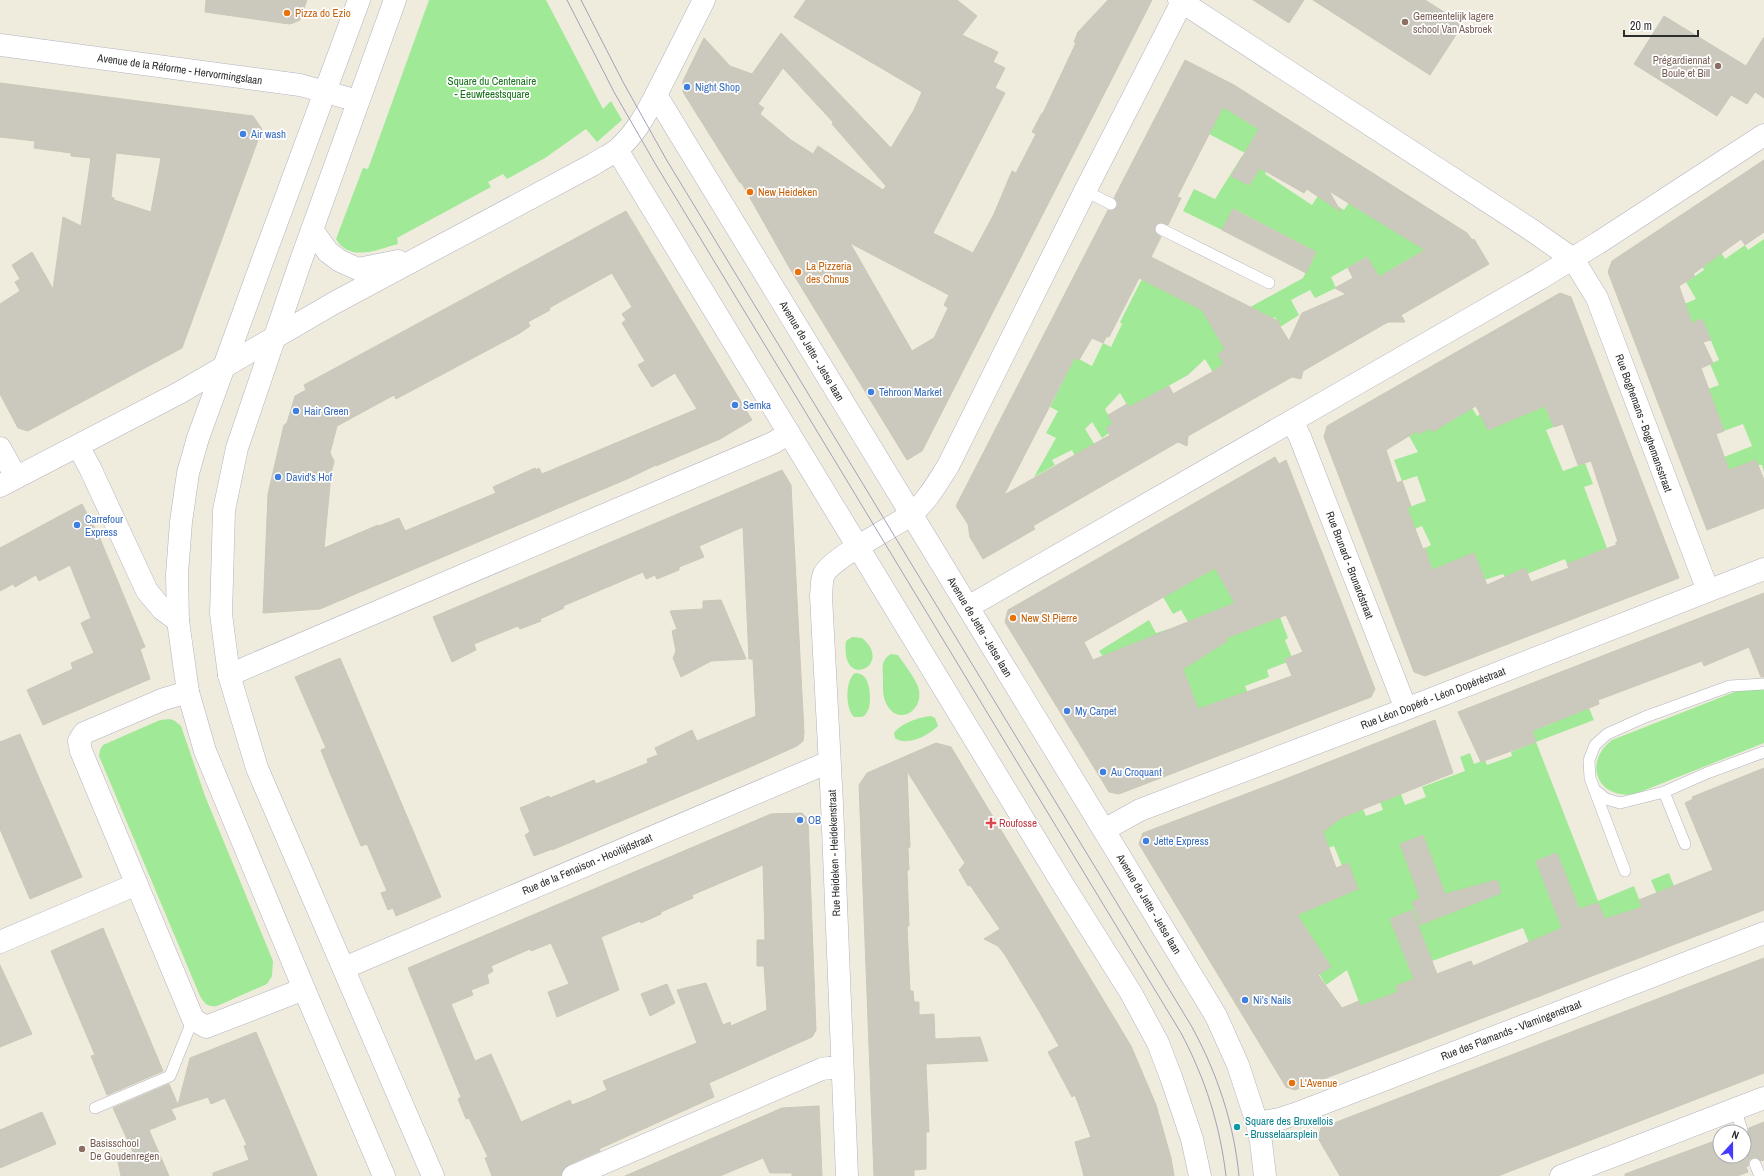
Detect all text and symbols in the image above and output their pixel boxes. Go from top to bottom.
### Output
place label: Pizza do Ezio [295,6,351,20]
marker: Pizza do Ezio [282,8,292,18]
place label: Gemeentelijk lagere school Van Asbroek [1413,9,1494,36]
scale bar [1624,12,1698,38]
marker: Gemeentelijk lagere school Van Asbroek [1400,17,1410,27]
text: 20 m [1630,18,1652,34]
street label: Avenue de la Réforme - Hervormingslaan [96,50,263,88]
place label: Prégardiennat Boule et Bill [1653,53,1710,80]
marker: Prégardiennat Boule et Bill [1713,61,1723,71]
park label: Square du Centenaire - Eeuwfeestsquare [448,74,536,101]
place label: Night Shop [695,80,740,94]
marker: Night Shop [682,82,692,92]
place label: Air wash [250,127,286,141]
marker: Air wash [238,129,248,139]
place label: New Heideken [758,185,817,199]
marker: New Heideken [745,187,755,197]
place label: La Pizzeria des Chnus [806,259,852,286]
marker: La Pizzeria des Chnus [793,267,803,277]
street label: Avenue de Jette - Jetse laan [776,298,847,404]
street label: Rue Boghemans - Boghemansstraat [1612,352,1676,494]
place label: Tehroon Market [879,385,942,399]
marker: Tehroon Market [866,387,876,397]
place label: Semka [743,398,771,412]
marker: Semka [730,400,740,410]
place label: Hair Green [304,404,349,418]
marker: Hair Green [291,406,301,416]
place label: David's Hof [286,470,333,484]
marker: David's Hof [273,472,283,482]
street label: Rue Brunard - Brunardstraat [1323,509,1377,621]
place label: Carrefour Express [85,512,123,539]
marker: Carrefour Express [72,520,82,530]
street label: Avenue de Jette - Jetse laan [944,574,1015,680]
place label: New St Pierre [1021,611,1077,625]
marker: New St Pierre [1008,613,1018,623]
street label: Rue Léon Dopéré - Léon Dopéréstraat [1359,664,1508,732]
place label: My Carpet [1075,704,1117,718]
marker: My Carpet [1062,706,1072,716]
place label: Au Croquant [1110,765,1162,779]
marker: Au Croquant [1098,767,1108,777]
street label: Rue Heideken - Heidekenstraat [825,789,843,917]
place label: OB [808,813,821,827]
marker: OB [795,815,805,825]
place label: Roufosse [999,816,1037,830]
marker: Roufosse [986,818,996,828]
street label: Rue de la Fenaison - Hooitijdstraat [520,830,655,898]
place label: Jette Express [1154,834,1209,848]
marker: Jette Express [1141,836,1151,846]
street label: Avenue de Jette - Jetse laan [1113,851,1184,957]
place label: Ni's Nails [1253,993,1292,1007]
marker: Ni's Nails [1240,995,1250,1005]
street label: Rue des Flamands - Vlamingenstraat [1439,997,1584,1063]
place label: L'Avenue [1300,1076,1337,1090]
marker: L'Avenue [1287,1078,1297,1088]
place label: Square des Bruxellois - Brusselaarsplein [1245,1114,1334,1141]
marker: Square des Bruxellois - Brusselaarsplein [1232,1122,1242,1132]
north arrow [1712,1124,1752,1164]
text: N [1730,1127,1741,1142]
place label: Basisschool De Goudenregen [90,1136,159,1163]
marker: Basisschool De Goudenregen [77,1144,87,1154]

